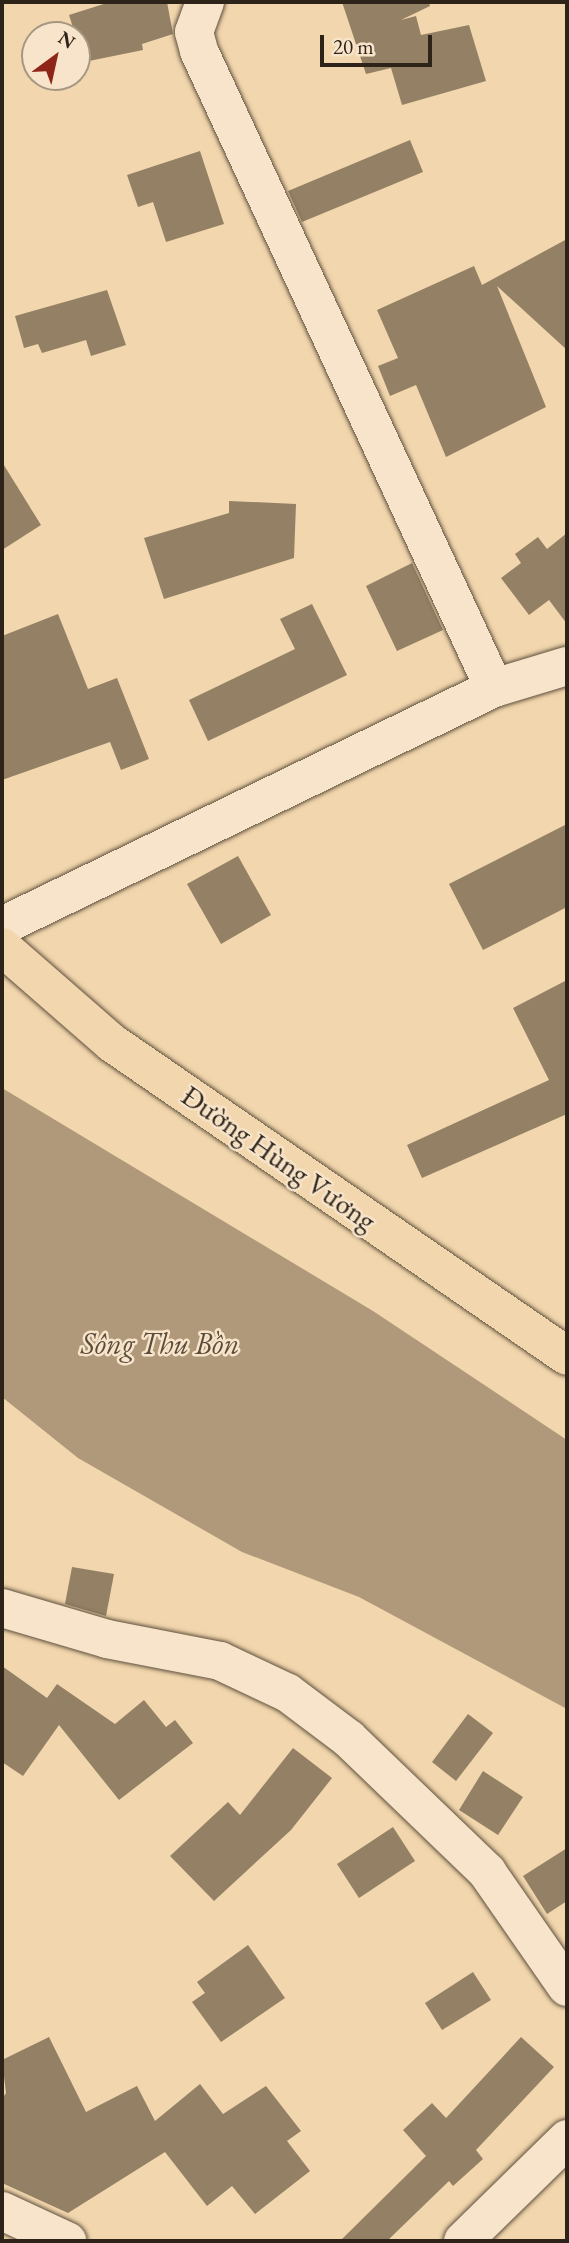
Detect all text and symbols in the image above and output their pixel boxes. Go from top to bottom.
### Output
north arrow [21,21,91,91]
scale bar [324,21,436,65]
text: N [53,25,80,54]
text: 20 m [333,33,374,60]
street label: Đường Hùng Vương [175,1079,383,1237]
water label: Sông Thu Bồn [81,1326,239,1362]

